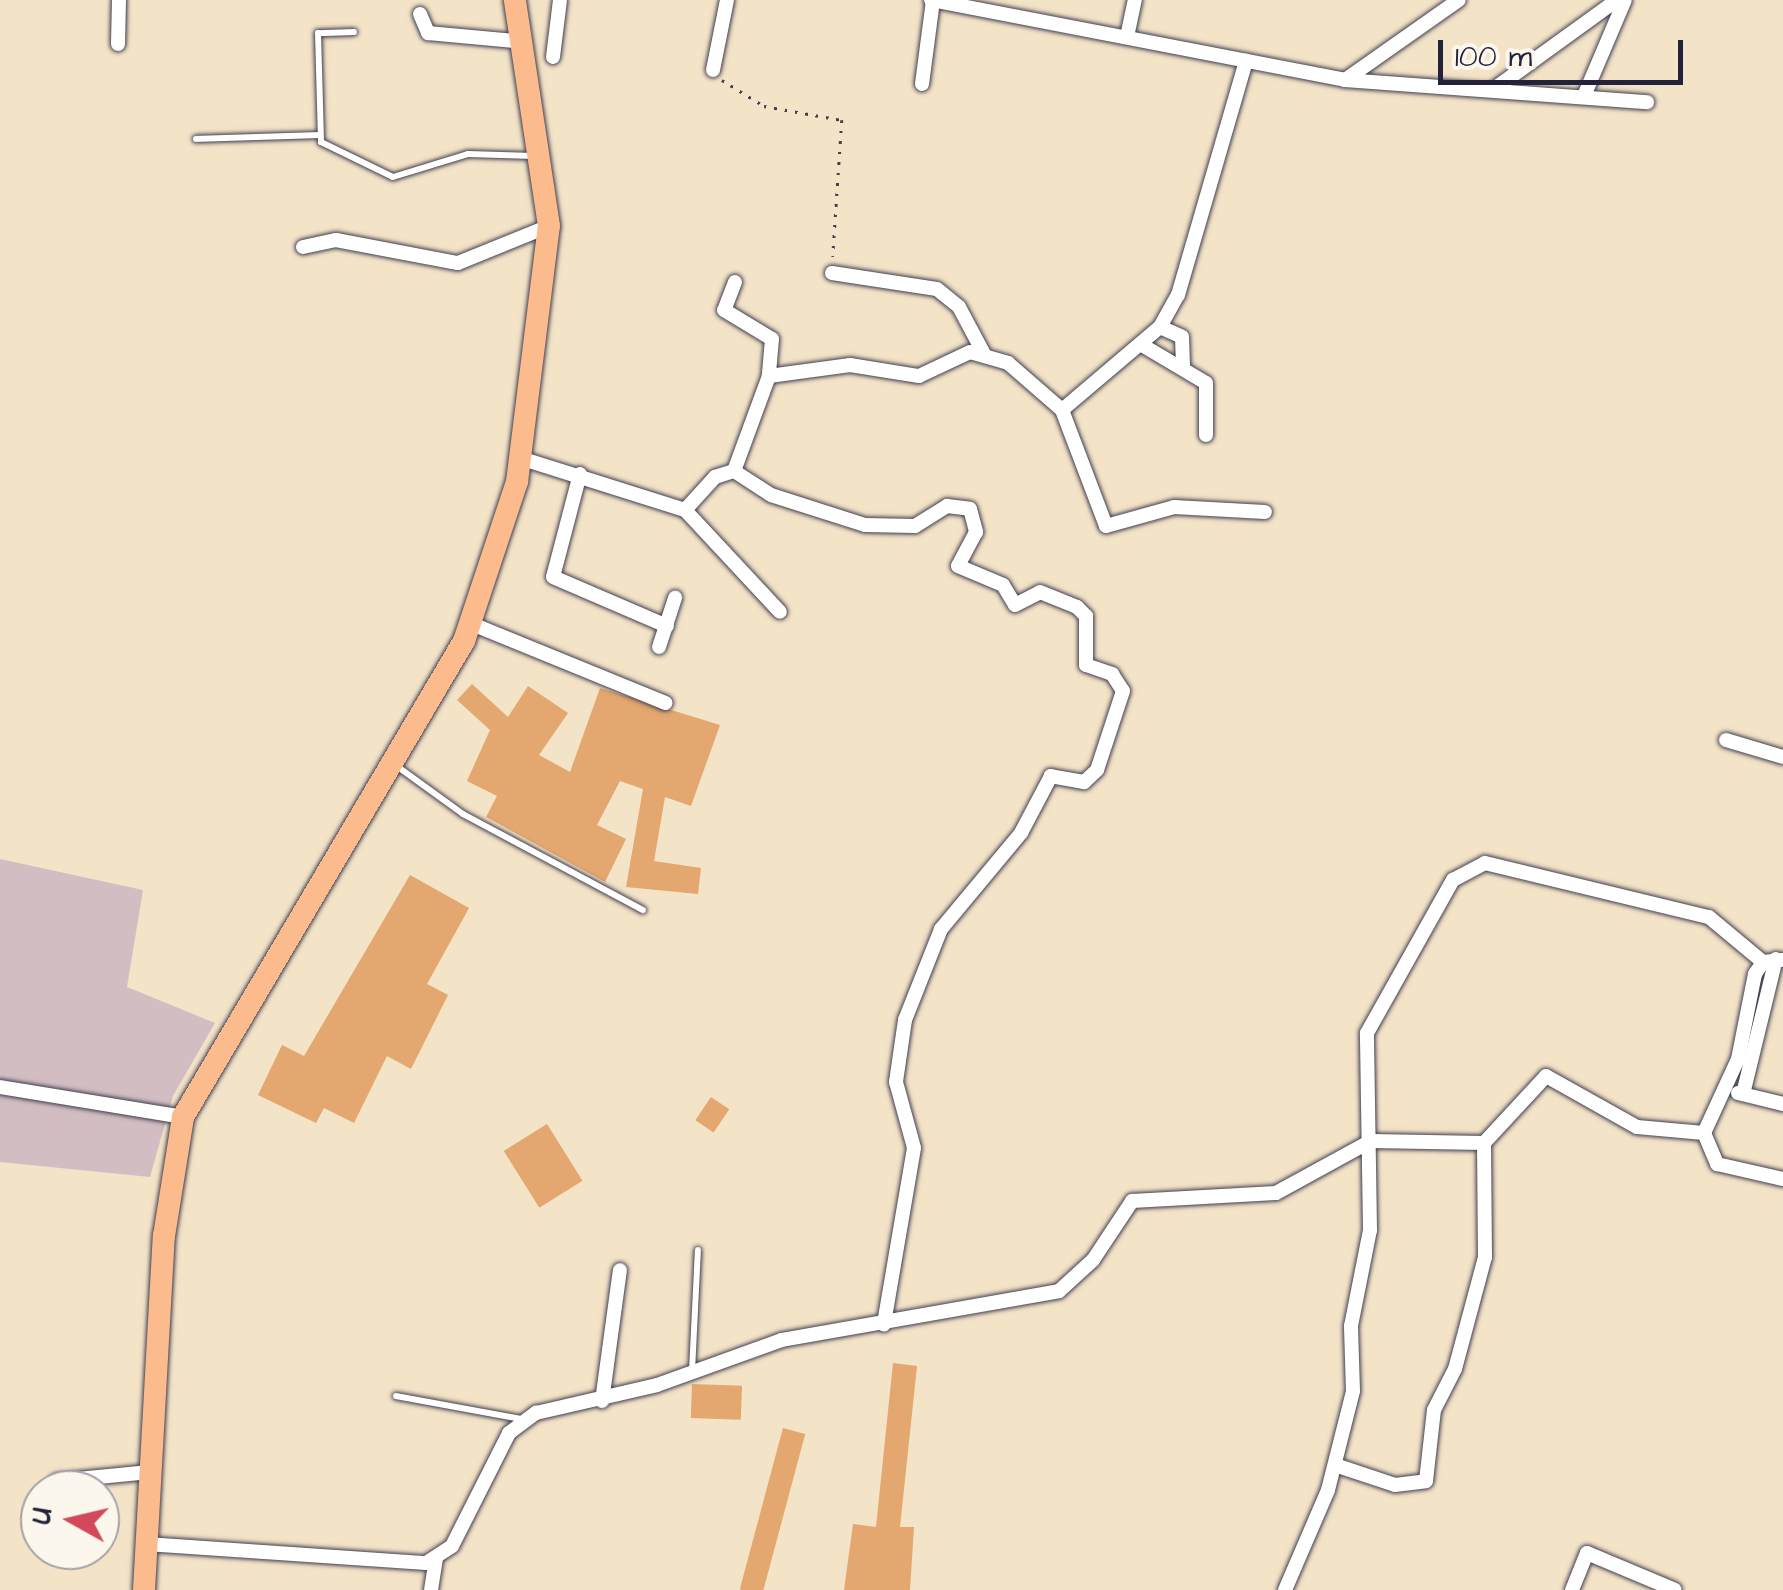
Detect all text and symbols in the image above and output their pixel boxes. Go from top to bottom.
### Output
scale bar [1443,20,1688,82]
text: 100 m [1455,36,1532,78]
north arrow [20,1470,120,1570]
text: U [21,1506,62,1527]

